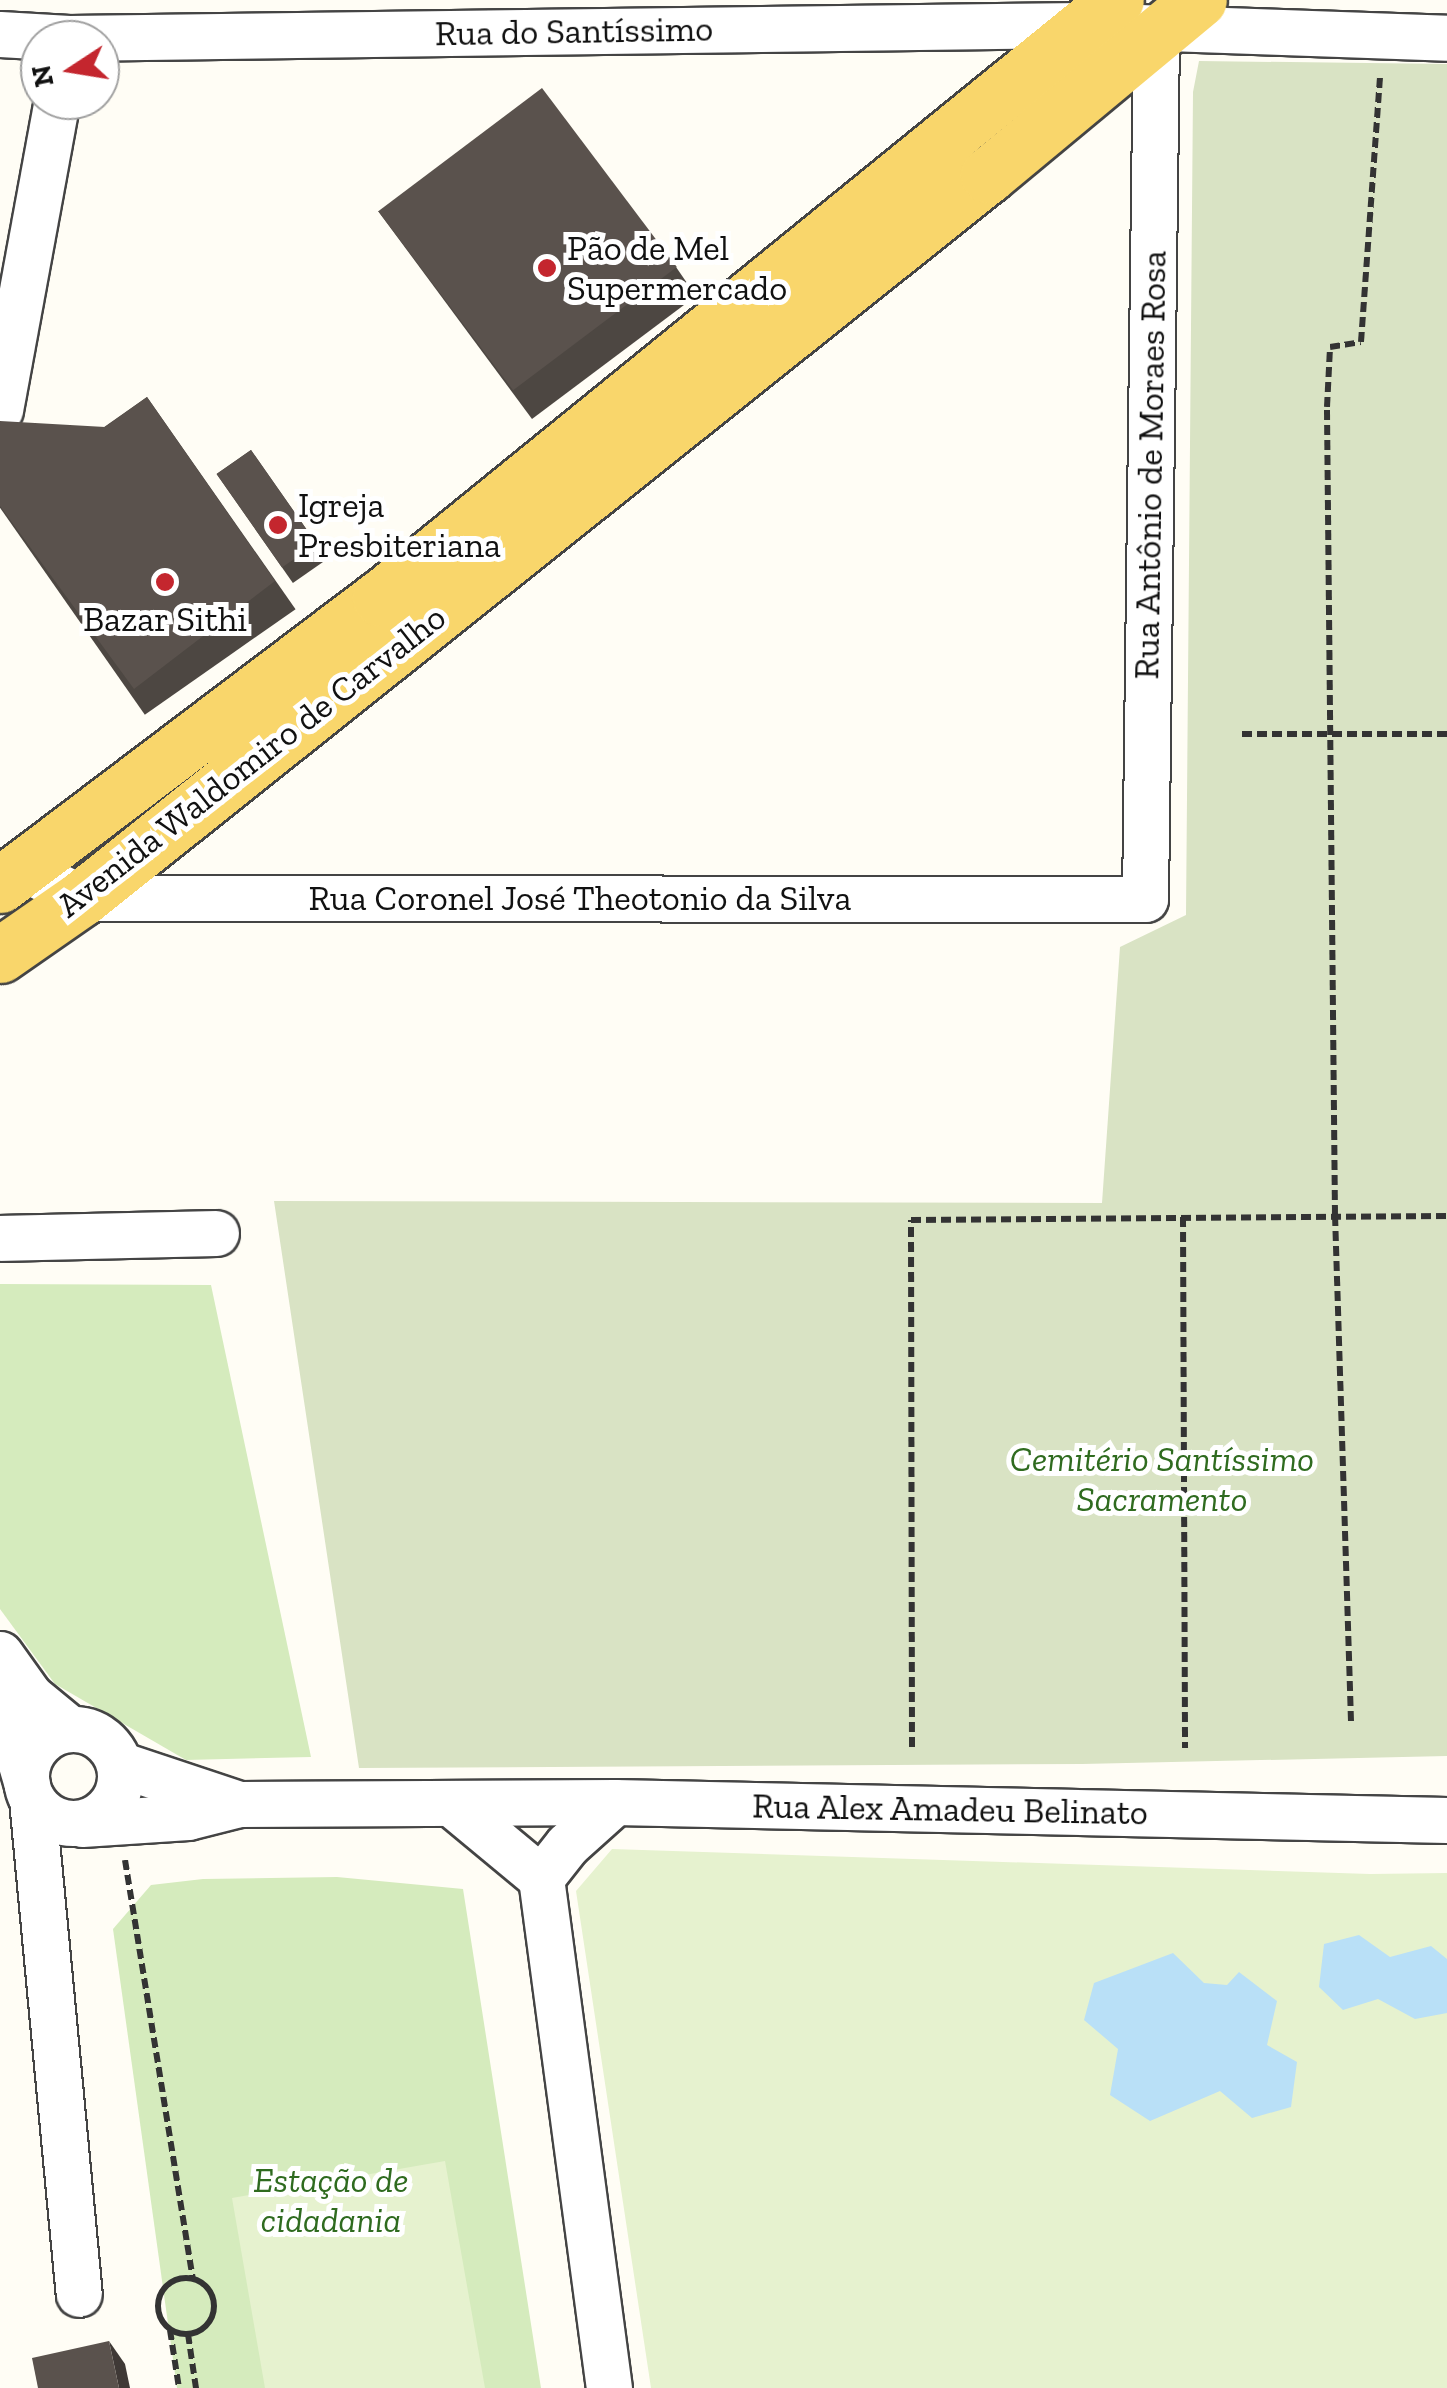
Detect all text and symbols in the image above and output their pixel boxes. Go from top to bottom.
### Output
street label: Rua do Santíssimo [435,8,713,54]
north arrow [20,20,120,120]
text: N [24,62,60,90]
place label: Pão de Mel Supermercado [567,227,787,309]
street label: Rua Antônio de Moraes Rosa [1125,250,1175,680]
marker: Pão de Mel Supermercado [536,257,558,279]
place label: Igreja Presbiteriana [298,484,501,566]
marker: Igreja Presbiteriana [267,514,289,536]
marker: Bazar Sithi [154,571,176,593]
street label: Avenida Waldomiro de Carvalho [48,596,454,926]
place label: Bazar Sithi [83,598,247,640]
street label: Rua Coronel José Theotonio da Silva [308,877,852,919]
park label: Cemitério Santíssimo Sacramento [1010,1438,1314,1520]
street label: Rua Alex Amadeu Belinato [751,1785,1149,1833]
park label: Estação de cidadania [253,2159,409,2241]

